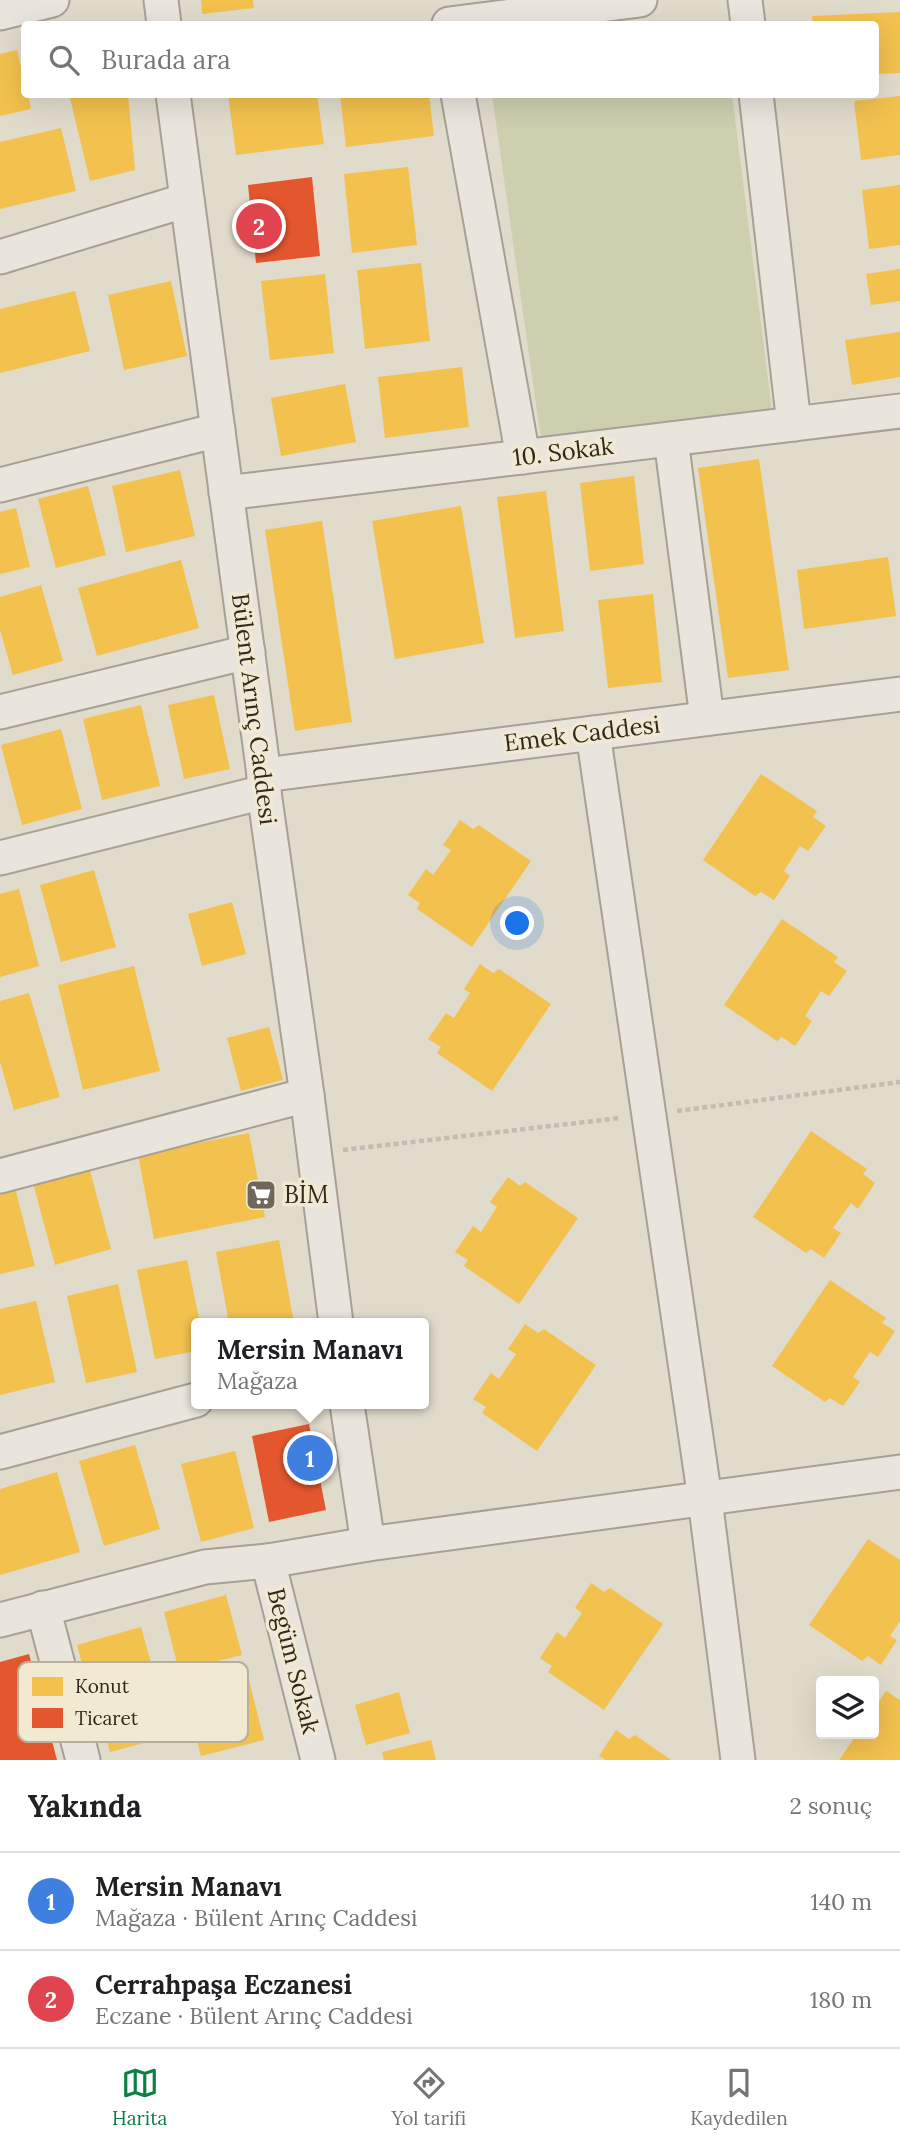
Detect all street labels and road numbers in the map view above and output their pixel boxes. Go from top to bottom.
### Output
street label: 10. Sokak [511,430,615,473]
street label: Bülent Arınç Caddesi [225,591,284,827]
street label: Emek Caddesi [502,709,662,758]
street label: Begüm Sokak [260,1585,327,1737]

